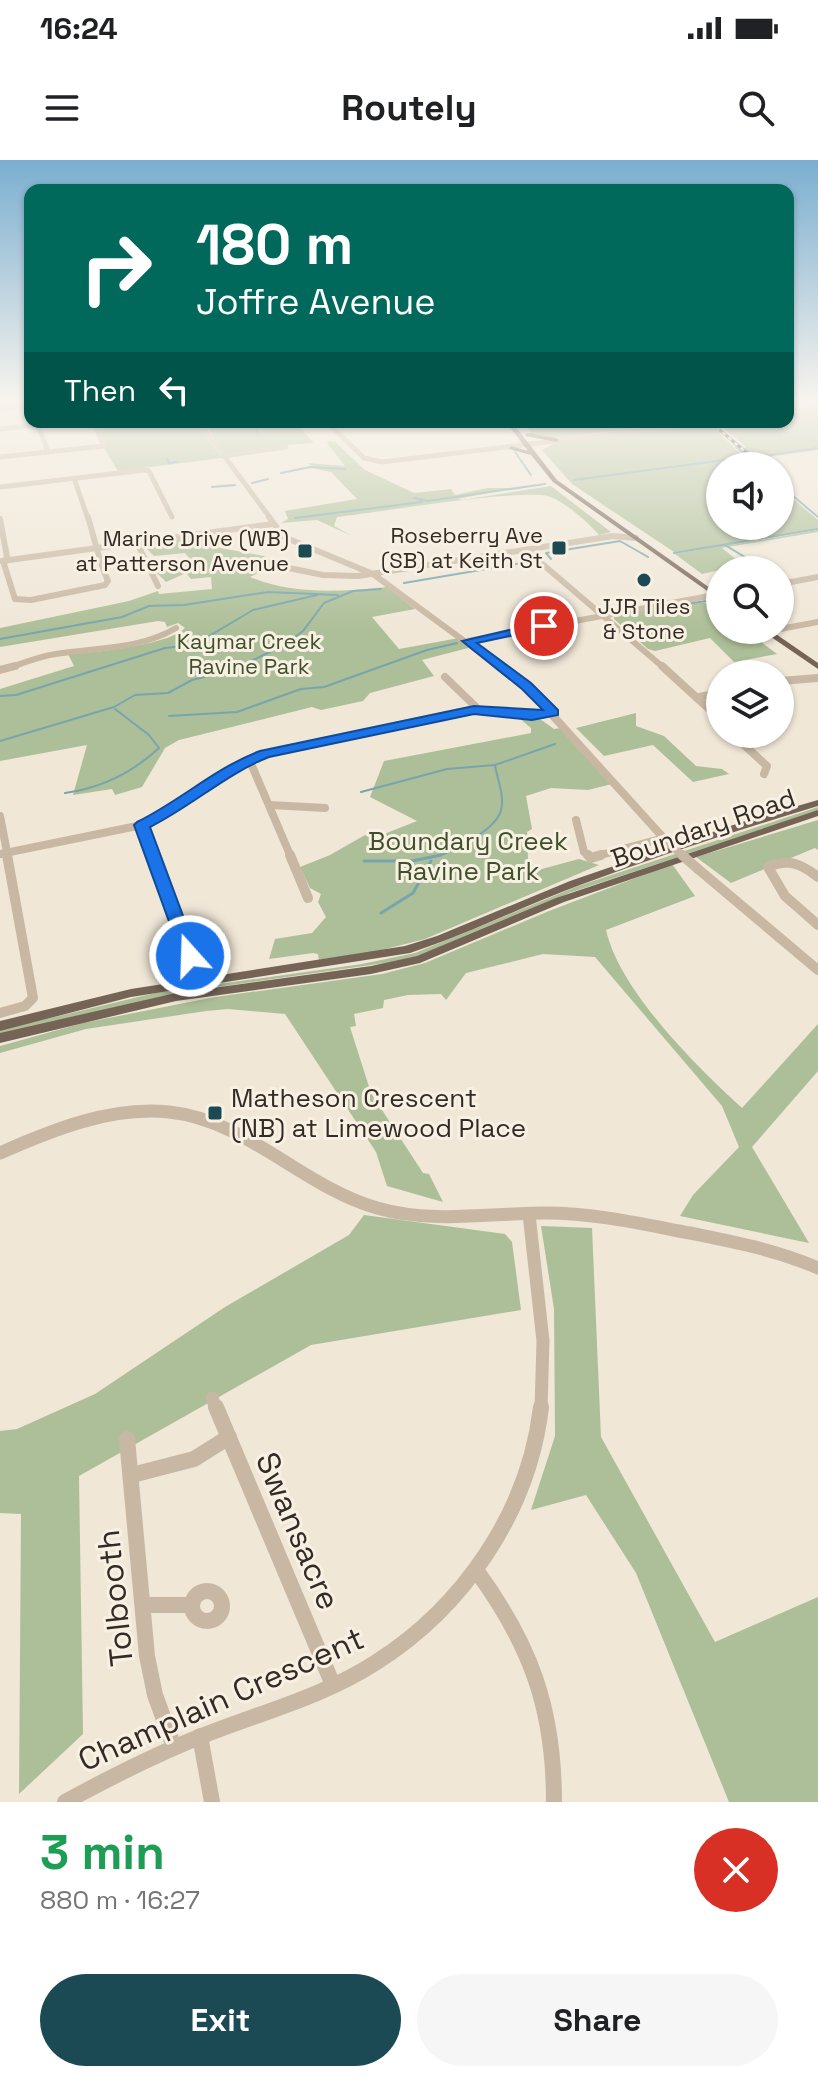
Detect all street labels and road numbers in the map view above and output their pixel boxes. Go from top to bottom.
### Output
street label: Boundary Road [606,781,800,875]
street label: Swansacre [247,1446,349,1616]
street label: Tolbooth [88,1528,142,1668]
street label: Champlain Crescent [72,1618,370,1780]

